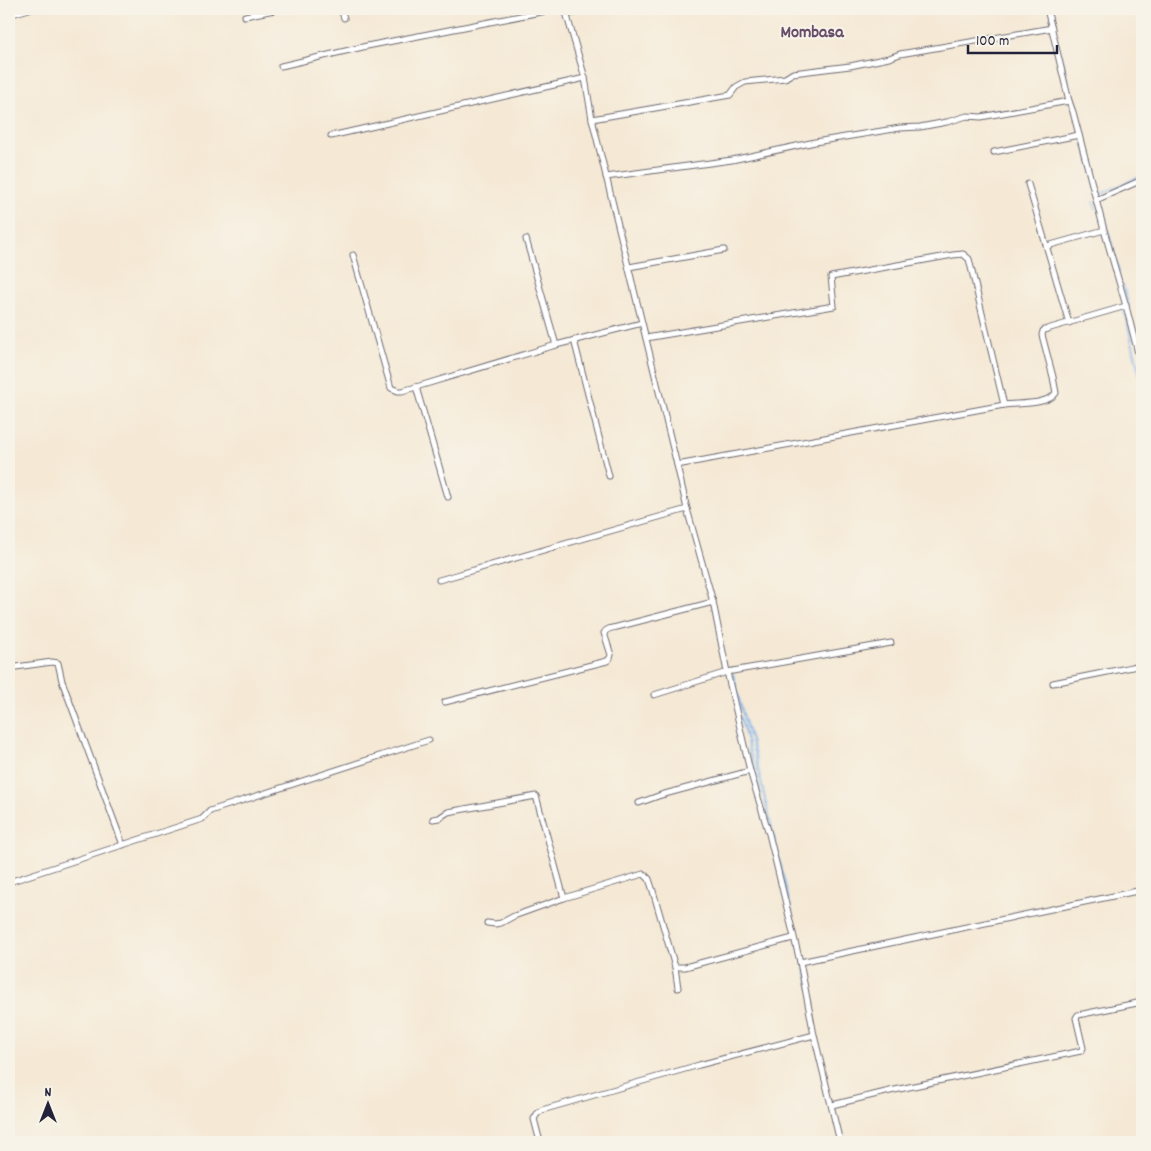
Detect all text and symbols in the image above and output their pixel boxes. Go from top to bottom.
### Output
district label: Mombasa [780,21,844,46]
scale bar [968,22,1057,54]
text: 100 m [976,31,1009,53]
north arrow [22,1078,72,1128]
text: N [45,1083,52,1103]

